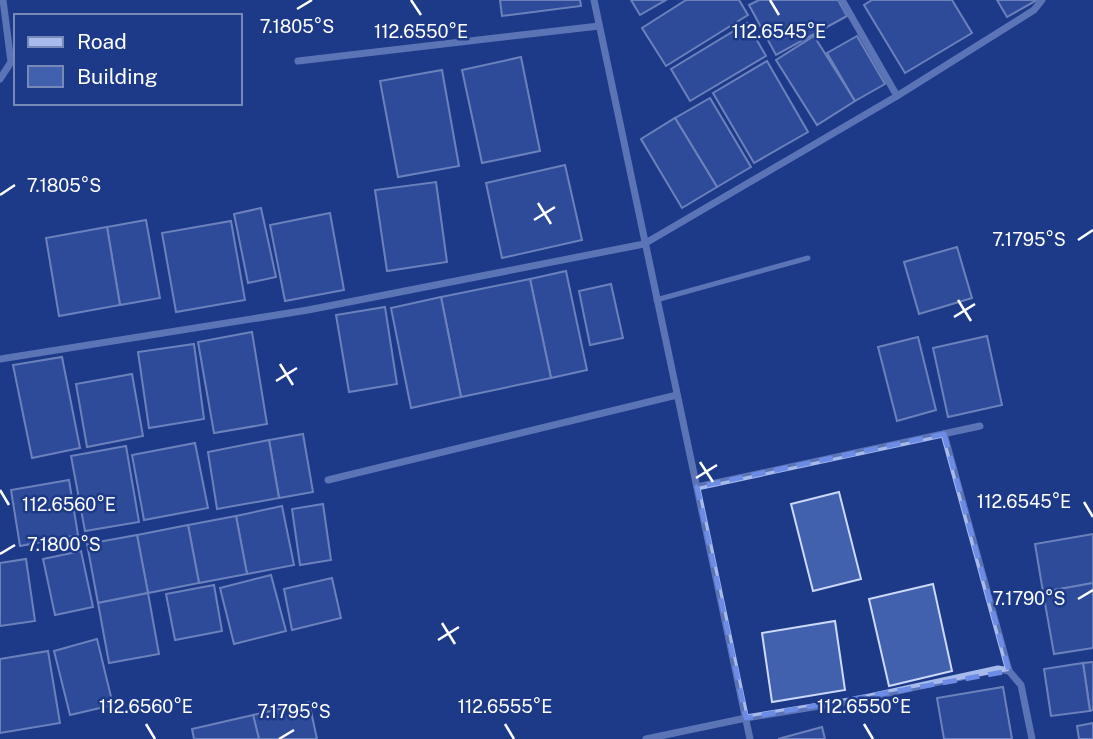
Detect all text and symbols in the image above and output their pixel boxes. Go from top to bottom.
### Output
legend [14,14,242,105]
text: 7.1805°S [260,16,334,37]
text: 112.6550°E [374,21,468,42]
text: 112.6545°E [732,21,826,42]
text: Road [77,29,127,54]
text: Building [77,64,158,89]
text: 7.1805°S [27,175,101,196]
text: 7.1795°S [992,229,1066,250]
text: 112.6545°E [977,491,1071,512]
text: 112.6560°E [22,494,116,515]
text: 7.1800°S [27,534,101,555]
text: 7.1790°S [992,588,1066,609]
text: 112.6560°E [99,696,193,717]
text: 112.6555°E [458,696,552,717]
text: 112.6550°E [817,696,911,717]
text: 7.1795°S [257,701,331,722]

